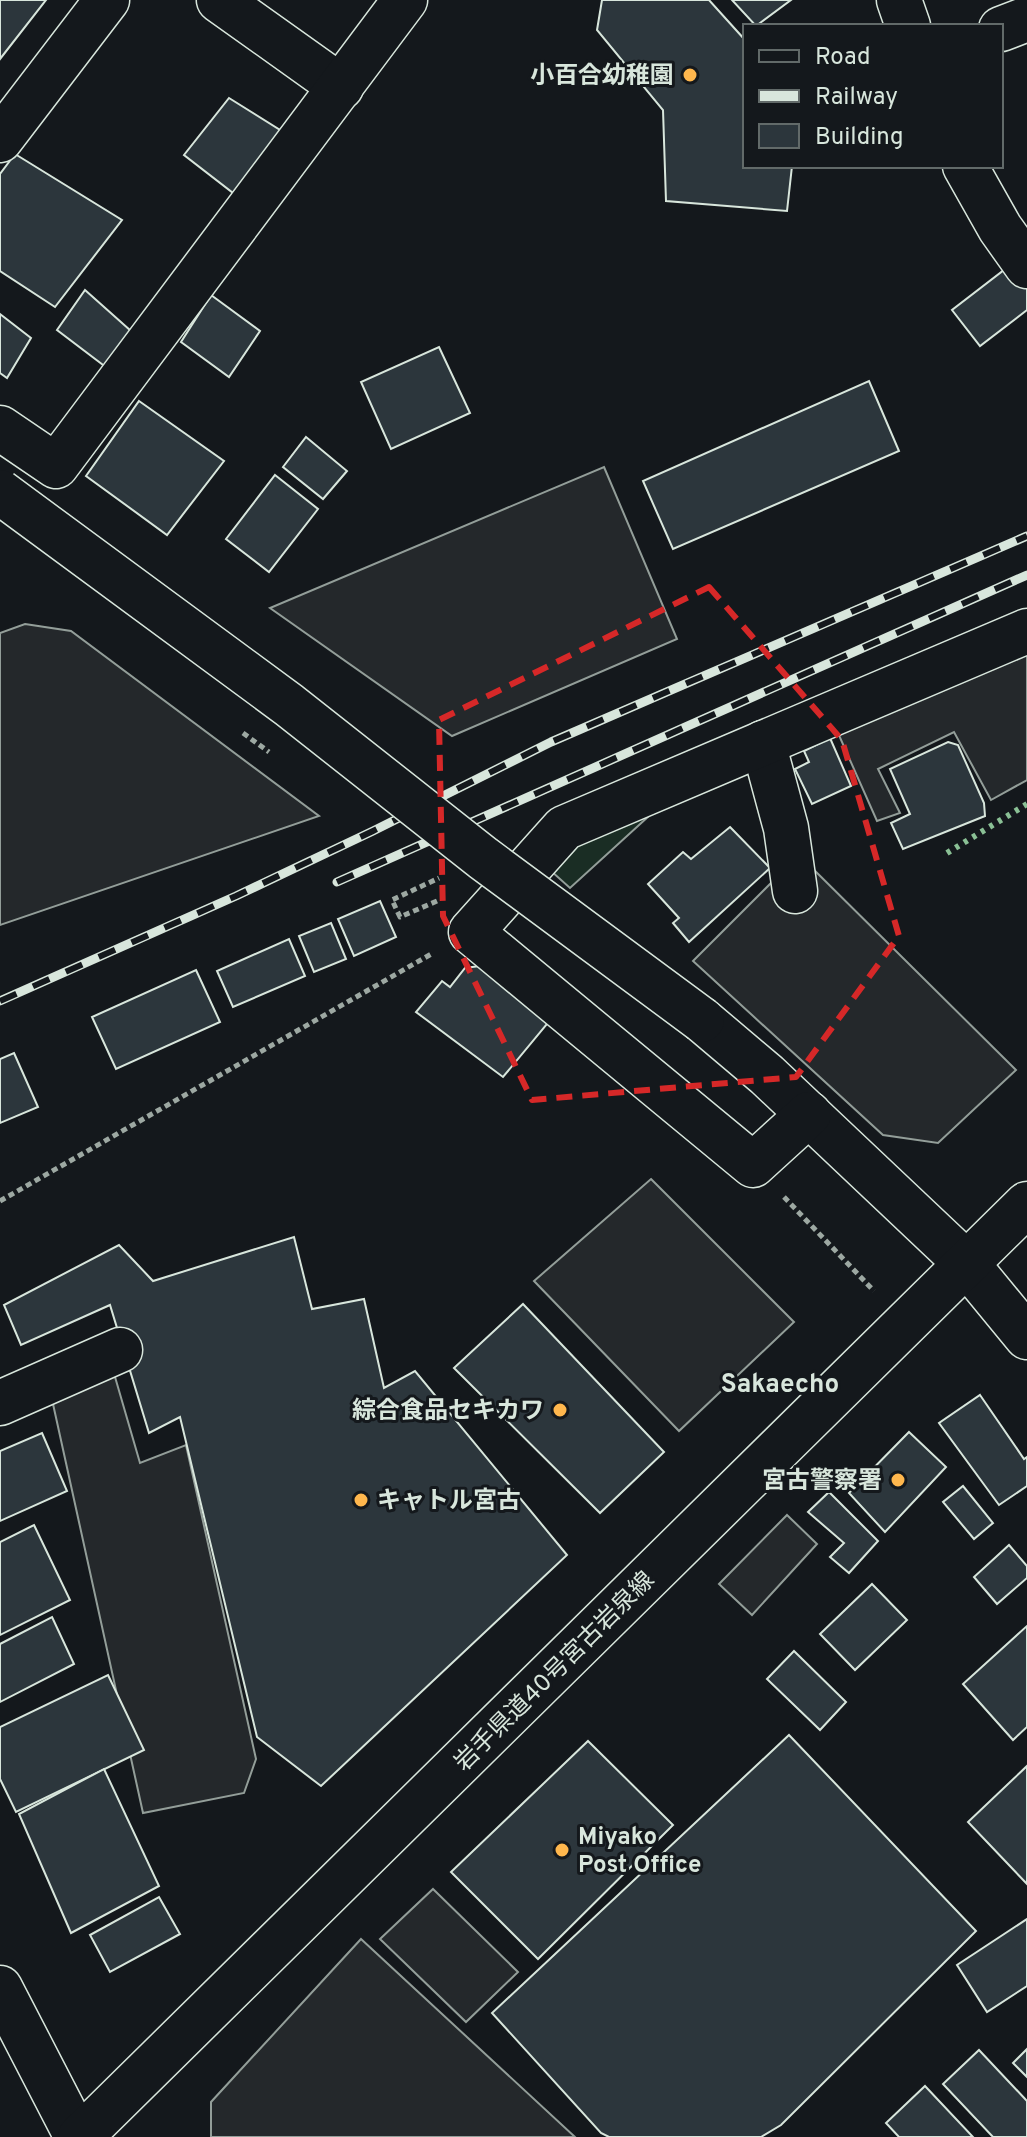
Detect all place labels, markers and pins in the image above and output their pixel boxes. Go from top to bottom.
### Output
place label: 小百合幼稚園 [530,62,674,92]
marker: 小百合幼稚園 [681,66,699,84]
place label: 綜合食品セキカワ [352,1397,544,1427]
marker: 綜合食品セキカワ [551,1401,569,1419]
place label: 宮古警察署 [762,1467,882,1497]
marker: 宮古警察署 [889,1471,907,1489]
place label: キャトル宮古 [377,1487,521,1517]
marker: キャトル宮古 [352,1491,370,1509]
place label: Miyako Post Office [578,1823,701,1881]
marker: Miyako Post Office [553,1841,571,1859]

